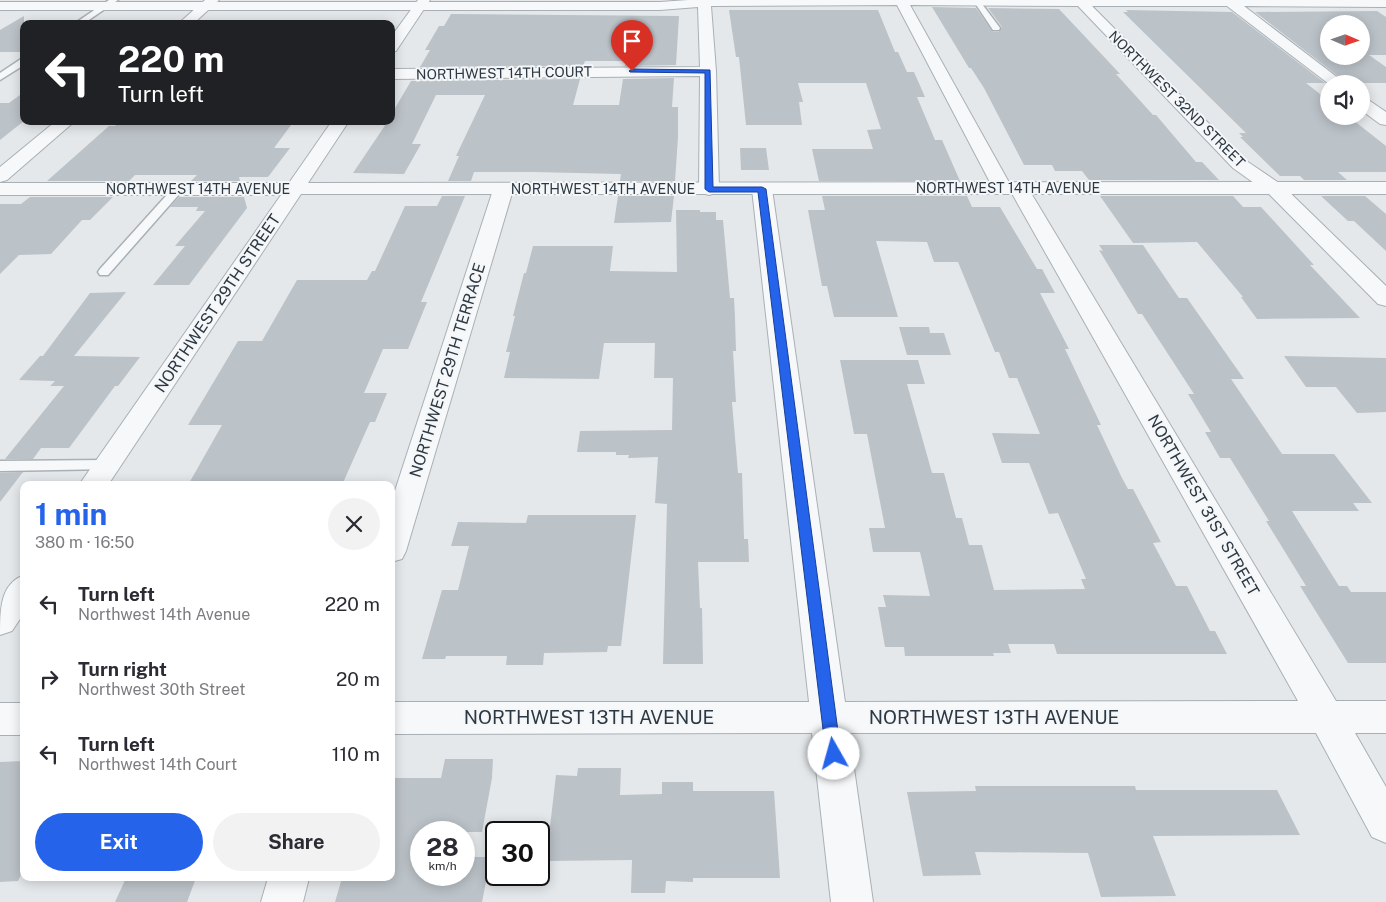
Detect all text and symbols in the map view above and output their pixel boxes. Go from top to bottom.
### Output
north arrow [1320,15,1370,65]
map controls [1320,15,1370,125]
pin [611,20,653,71]
icon: arrive [618,27,646,55]
street label: NORTHWEST 32ND STREET [1106,28,1248,170]
text: 220 m [118,39,224,80]
icon: left [35,40,100,105]
street label: NORTHWEST 14TH COURT [416,63,592,83]
button: sound [1320,75,1370,125]
text: Turn left [118,81,204,107]
street label: NORTHWEST 14TH AVENUE [916,180,1100,196]
street label: NORTHWEST 14TH AVENUE [106,181,290,197]
street label: NORTHWEST 14TH AVENUE [511,181,695,197]
street label: NORTHWEST 29TH STREET [151,210,285,396]
street label: NORTHWEST 29TH TERRACE [406,261,489,480]
street label: NORTHWEST 31ST STREET [1144,411,1264,600]
text: 1 min [35,496,107,532]
button: close [328,498,380,550]
text: 380 m · 16:50 [35,533,134,552]
text: Turn left [78,583,155,605]
icon: left [35,590,63,618]
text: 220 m [325,593,380,615]
text: Northwest 14th Avenue [78,605,250,624]
text: Turn right [78,658,167,680]
icon: right [35,665,63,693]
text: 20 m [336,668,380,690]
text: Northwest 30th Street [78,680,245,699]
street label: NORTHWEST 13TH AVENUE [464,706,714,728]
street label: NORTHWEST 13TH AVENUE [869,706,1119,728]
position arrow [807,727,859,779]
text: Turn left [78,733,155,755]
icon: left [35,740,63,768]
text: 110 m [332,743,380,765]
text: Northwest 14th Court [78,755,237,774]
button: Exit [35,813,203,871]
button: Share [213,813,380,871]
speed limit sign: 30 [485,821,550,886]
text: 28 [426,832,459,862]
text: km/h [428,859,457,873]

